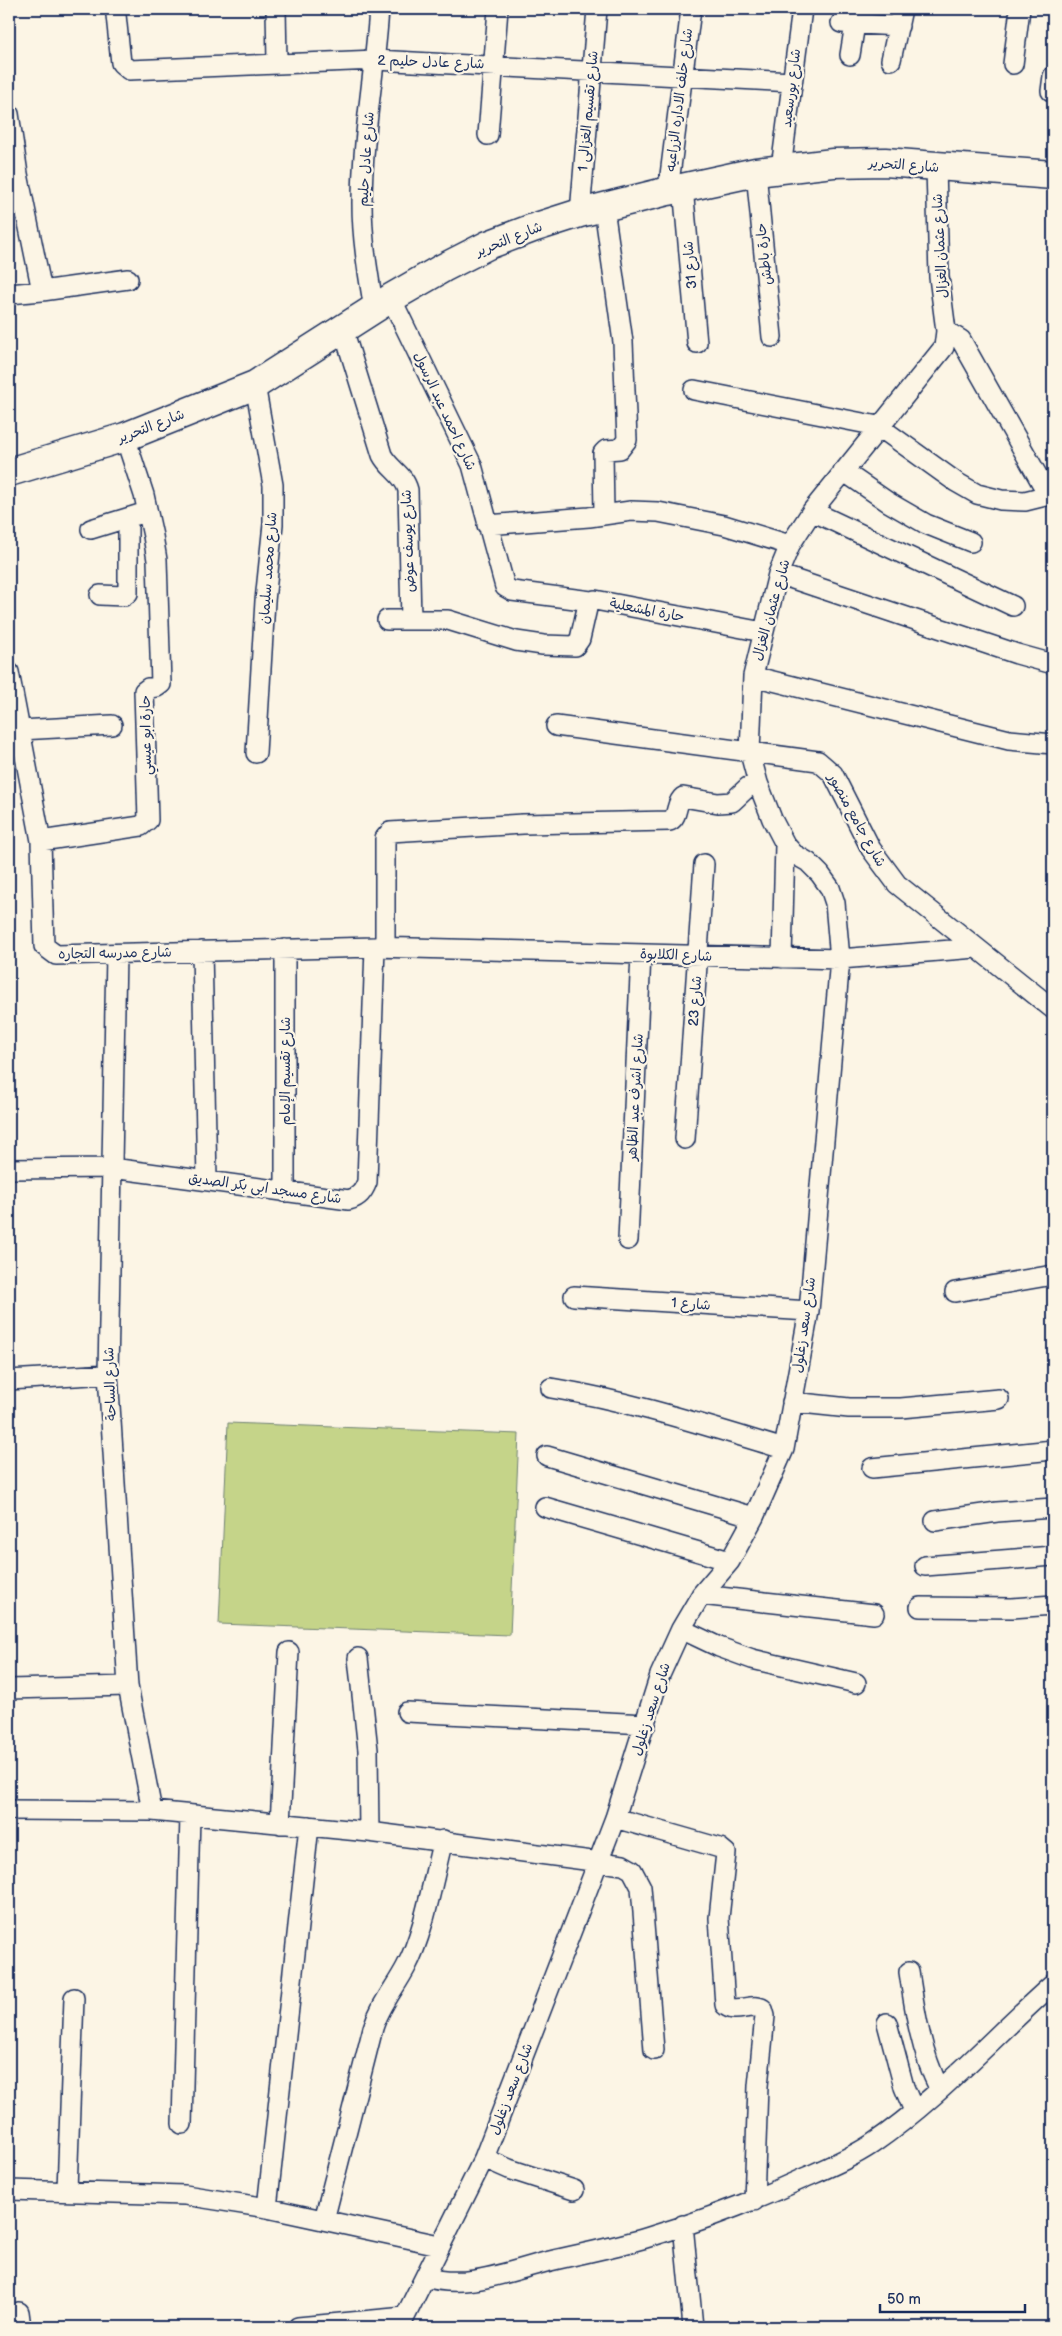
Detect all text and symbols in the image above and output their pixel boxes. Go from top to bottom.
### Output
street label: شارع خلف الاداره الزراعيه [662,27,697,173]
street label: شارع بورسعيد [778,48,805,129]
street label: شارع تقسيم الغزالى 1 [574,50,604,172]
street label: شارع عادل حليم 2 [377,52,485,74]
street label: شارع عادل حليم [354,111,380,207]
street label: شارع التحرير [867,154,940,177]
street label: شارع عثمان الغزال [929,193,952,299]
street label: شارع التحرير [472,218,545,261]
street label: حارة باطش [752,222,776,286]
street label: شارع 31 [679,240,702,290]
street label: شارع احمد عبد الرسول [409,349,480,473]
street label: شارع التحرير [114,405,187,448]
street label: شارع يوسف عوض [398,489,419,593]
street label: شارع محمد سليمان [256,511,281,625]
street label: شارع عثمان الغزال [748,557,795,663]
street label: حارة المشعلية [608,594,686,626]
street label: حارة ابو عيسي [137,695,159,775]
street label: شارع جامع منصور [822,769,890,871]
street label: شارع مدرسه التجاره [58,944,172,963]
street label: شارع الكلابوة [639,945,713,966]
street label: شارع 23 [685,975,706,1027]
street label: شارع تقسيم الإمام [277,1017,296,1125]
street label: شارع اشرف عبد الظاهر [623,1033,648,1162]
street label: شارع مسجد ابى بكر الصديق [187,1169,343,1208]
street label: شارع سعد زغلول [789,1276,820,1374]
street label: شارع 1 [671,1294,711,1315]
street label: شارع الساحة [100,1347,121,1421]
street label: شارع سعد زغلول [628,1660,675,1758]
street label: شارع سعد زغلول [486,2041,537,2138]
scale bar [880,2281,1024,2313]
text: 50 m [887,2290,921,2309]

